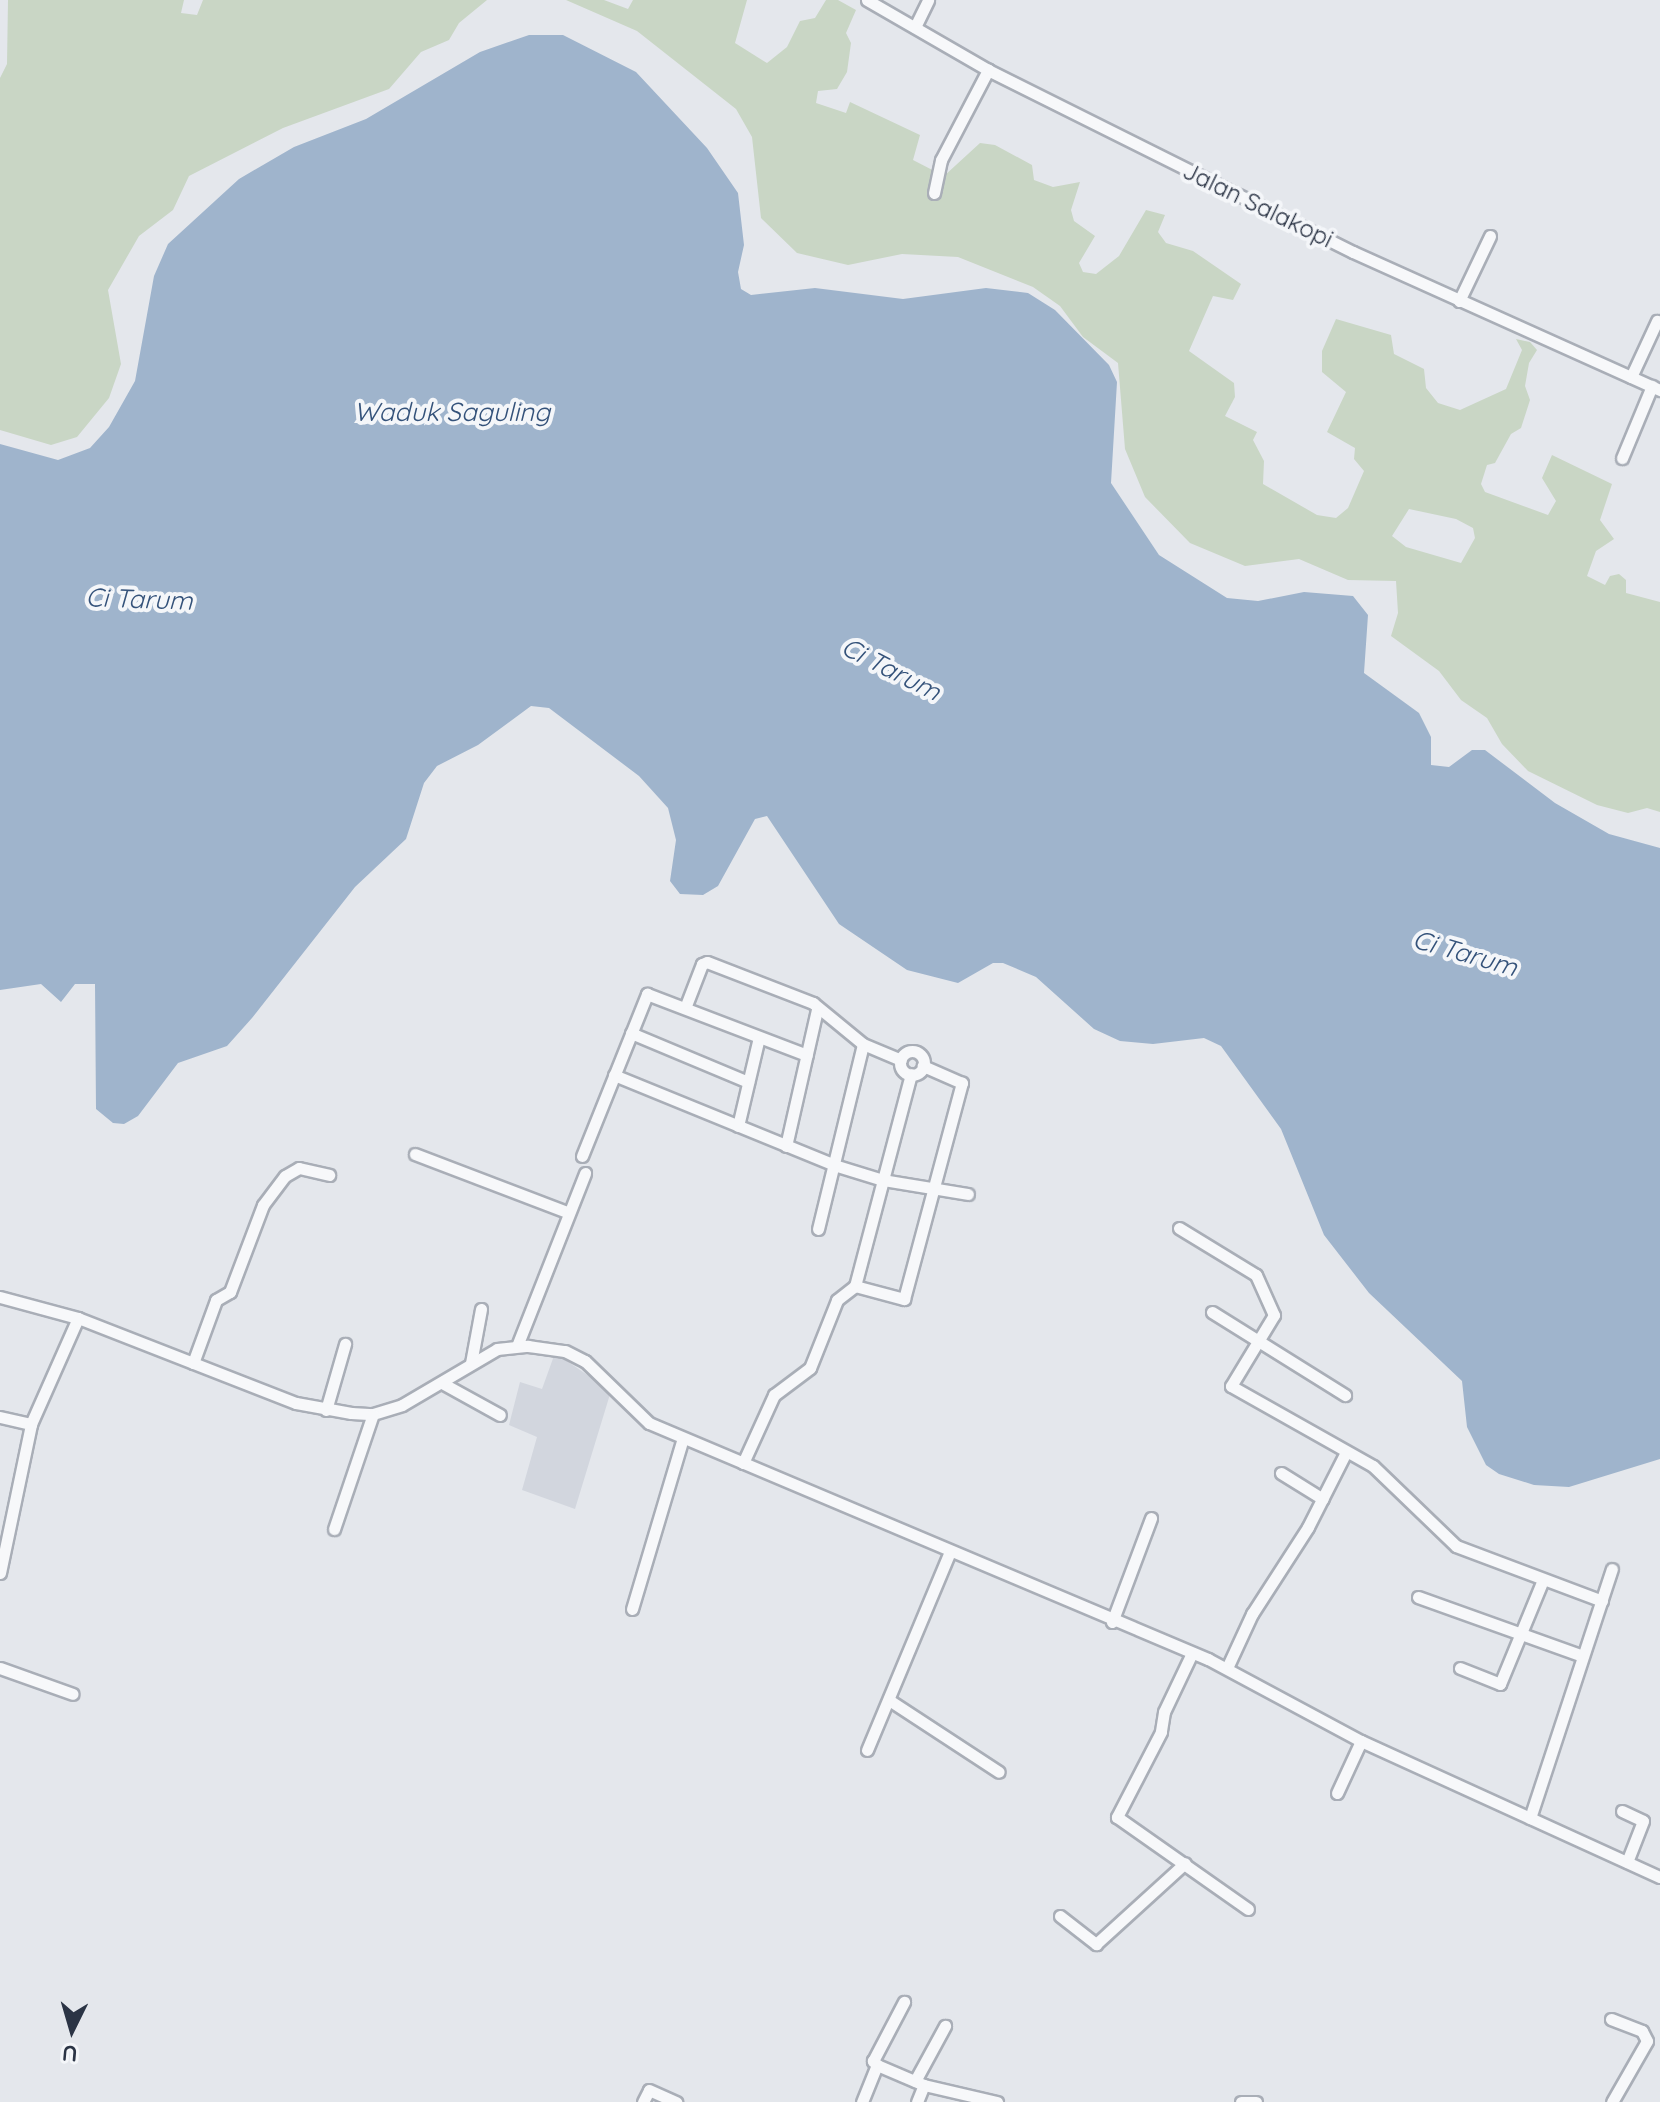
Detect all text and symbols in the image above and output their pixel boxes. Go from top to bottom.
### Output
street label: Jalan Salakopi [1178,156,1338,254]
water label: Waduk Saguling [354,396,550,428]
water label: Ci Tarum [85,582,193,616]
water label: Ci Tarum [836,631,946,707]
water label: Ci Tarum [1409,923,1521,983]
north arrow [32,1990,112,2070]
text: U [61,2039,79,2069]

